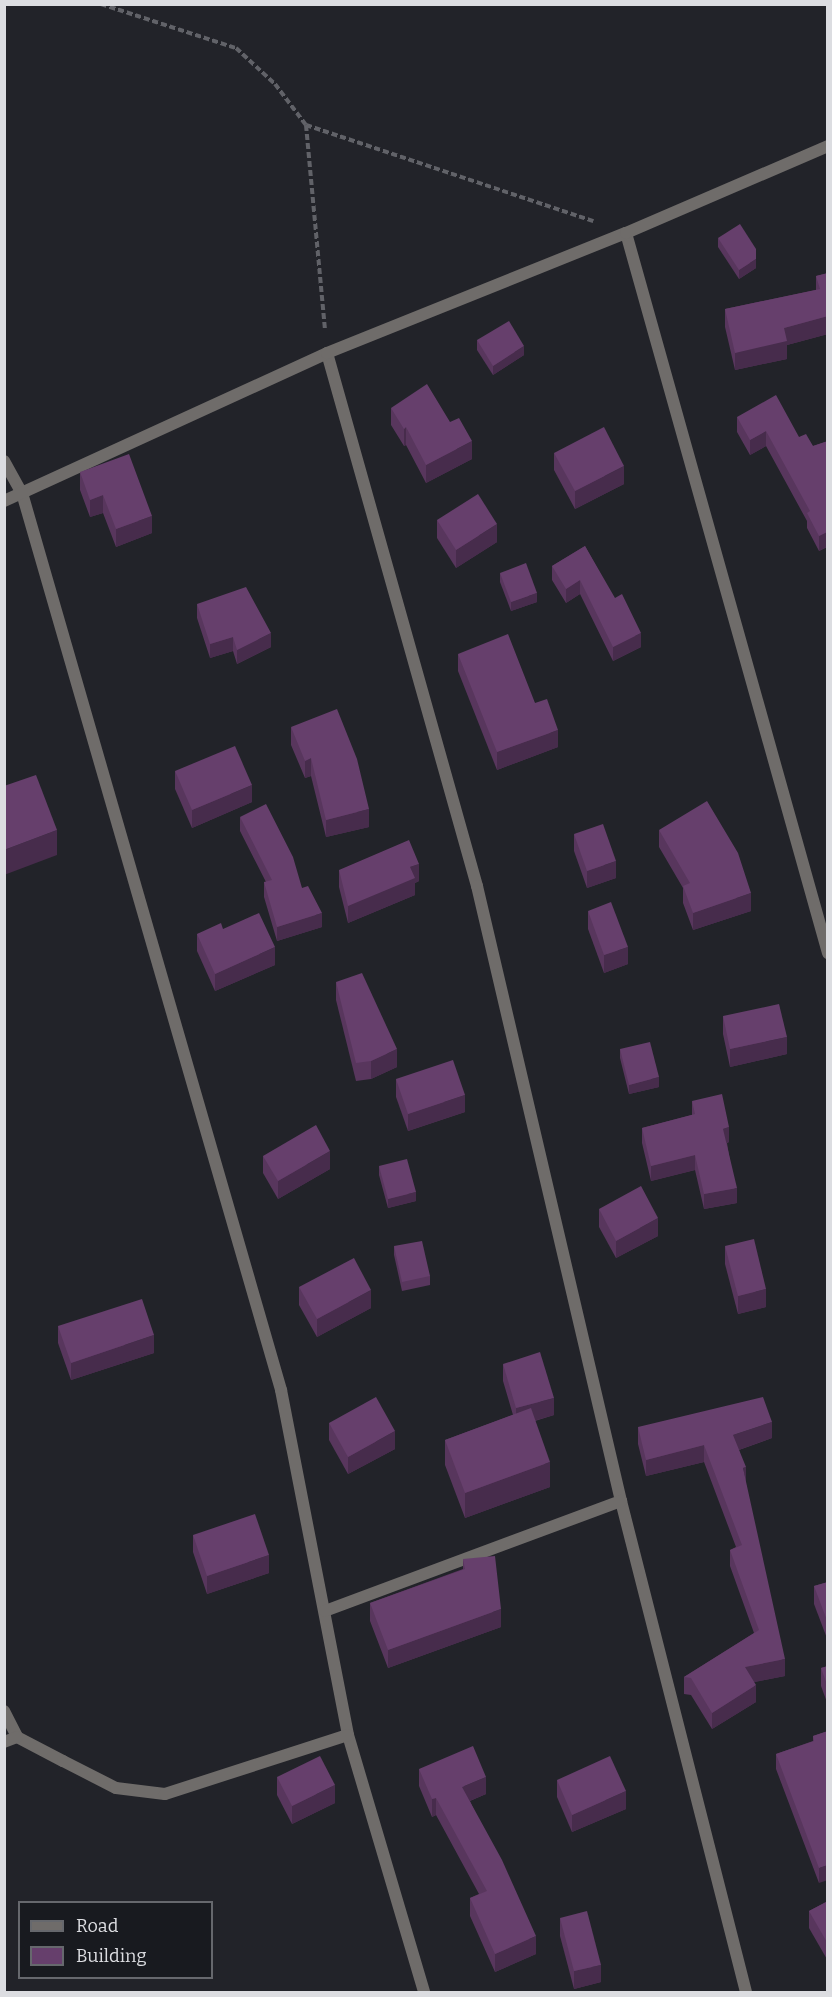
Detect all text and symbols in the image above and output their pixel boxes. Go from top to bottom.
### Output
legend [18,1901,213,1979]
text: Road [76,1915,118,1937]
text: Building [76,1945,147,1967]

